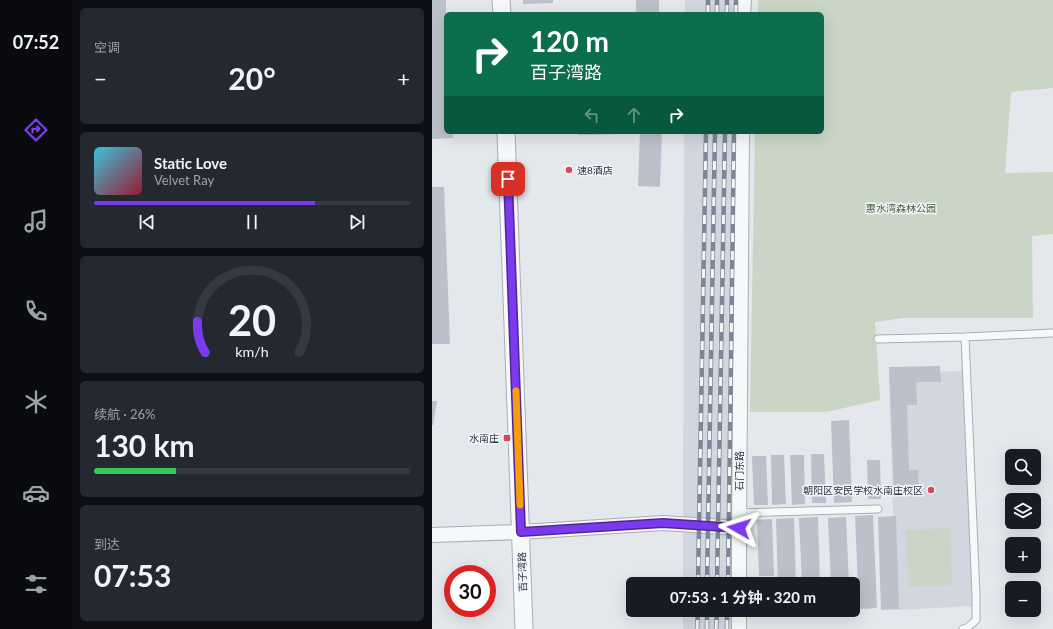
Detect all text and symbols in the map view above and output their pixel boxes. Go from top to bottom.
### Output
text: 120 m [530,24,609,58]
icon: right [464,28,516,80]
text: 07:52 [13,31,59,53]
text: 空调 [94,39,120,55]
text: 20° [228,60,276,96]
text: 百子湾路 [530,61,602,83]
text: − [94,65,107,92]
text: + [397,65,410,92]
icon: left [581,104,603,126]
icon: ahead [623,104,645,126]
icon: right [665,104,687,126]
icon: directions [22,116,50,144]
text: Static Love [154,154,227,172]
pin [491,162,525,196]
place label: 速8酒店 [577,164,613,176]
marker: 速8酒店 [564,165,574,175]
icon: arrive [497,168,519,190]
text: Velvet Ray [154,172,214,188]
park label: 惠水湾森林公园 [866,202,936,214]
icon: music [22,207,50,235]
icon: previous [136,211,158,233]
icon: pause [241,211,263,233]
icon: next [346,211,368,233]
text: 20 [228,294,276,344]
icon: phone [22,297,50,325]
text: km/h [235,342,269,359]
icon: climate [22,388,50,416]
text: 续航 · 26% [94,406,156,422]
text: 130 km [94,427,195,463]
place label: 水南庄 [469,432,499,444]
marker: 水南庄 [502,433,512,443]
map controls [1005,449,1041,617]
button: search [1005,449,1041,485]
street label: 石门东路 [733,451,745,491]
icon: car [22,479,50,507]
place label: 朝阳区安民学校水南庄校区 [803,484,923,496]
marker: 朝阳区安民学校水南庄校区 [926,485,936,495]
button: layers [1005,493,1041,529]
position arrow [718,507,760,549]
text: 到达 [94,536,120,552]
button: + [1005,537,1041,573]
street label: 百子湾路 [515,552,529,592]
text: 07:53 [94,557,171,593]
speed limit sign: 30 [444,565,496,617]
icon: filters [22,570,50,598]
button: − [1005,581,1041,617]
text: 07:53 · 1 分钟 · 320 m [670,588,816,606]

